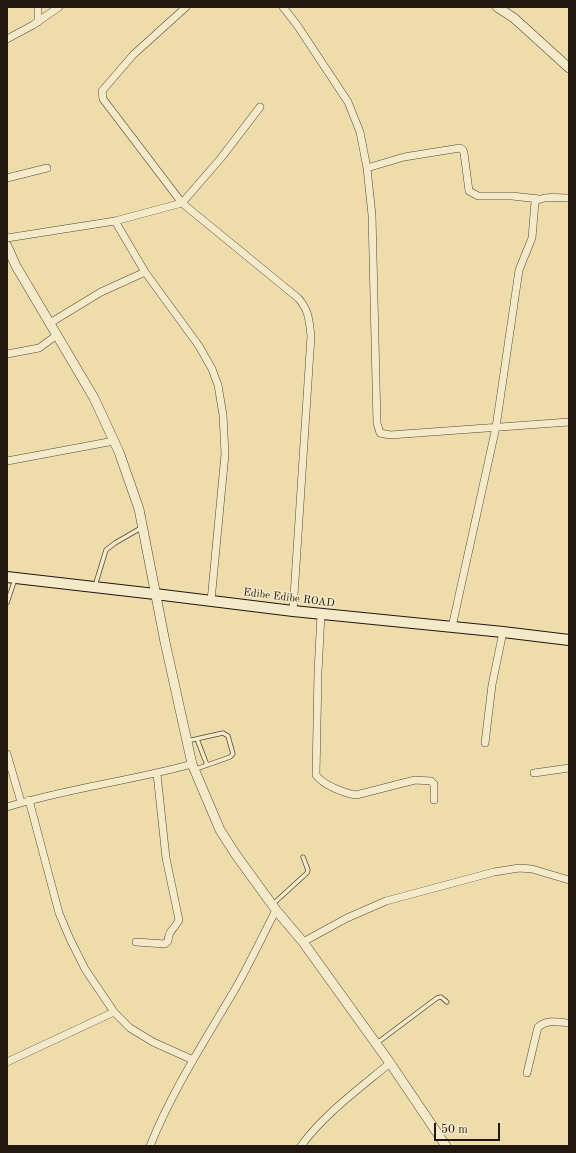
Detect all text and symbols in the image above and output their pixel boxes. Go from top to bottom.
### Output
street label: Edibe Edibe ROAD [243,586,335,610]
scale bar [436,1115,502,1141]
text: 50 m [441,1124,468,1136]

